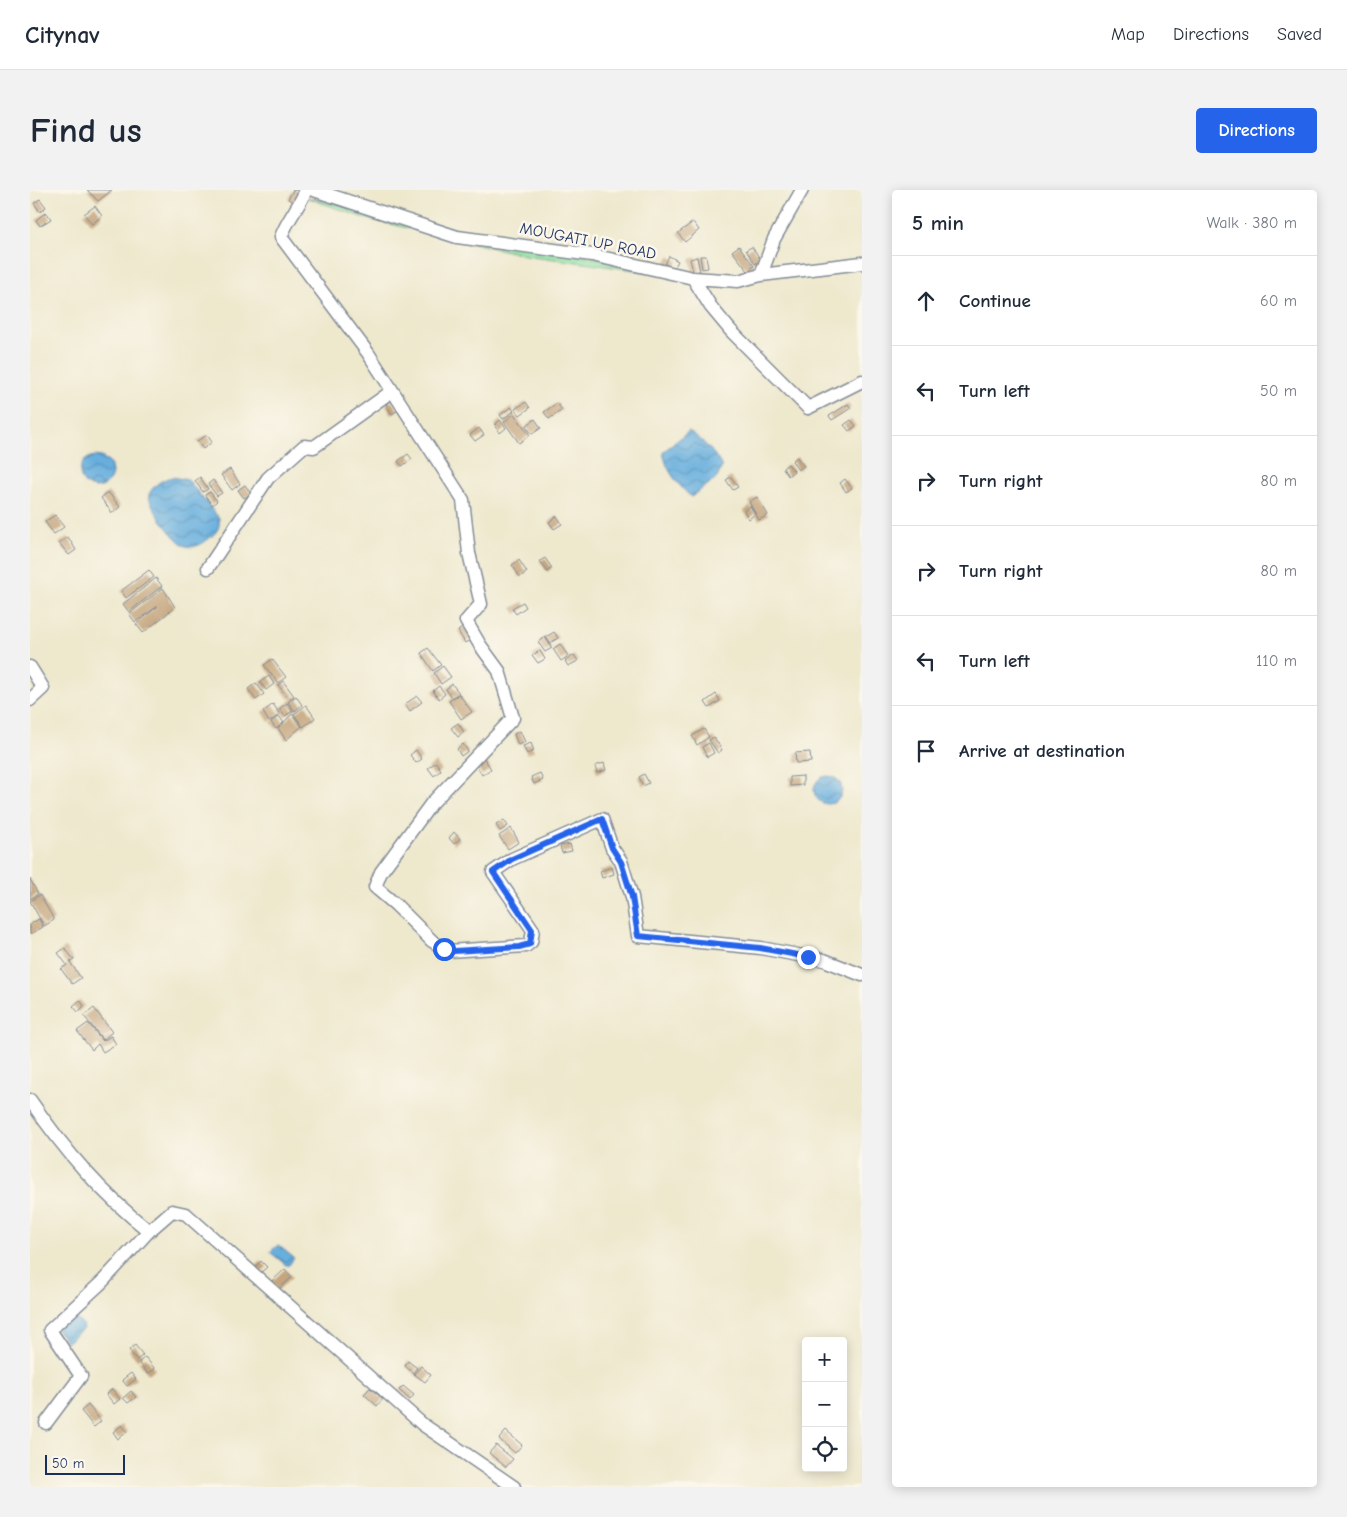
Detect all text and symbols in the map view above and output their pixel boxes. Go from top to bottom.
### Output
text: Citynav [25,21,100,49]
text: Map [1111,24,1145,45]
text: Directions [1173,24,1249,45]
text: Saved [1277,24,1322,45]
button: Directions [1196,108,1317,153]
text: Find us [30,110,142,151]
text: 5 min [912,211,964,235]
text: Walk · 380 m [1207,214,1297,232]
street label: MOUGATI UP ROAD [518,219,658,263]
icon: ahead [912,287,940,315]
text: Continue [959,290,1031,312]
text: 60 m [1260,292,1297,310]
icon: left [912,377,940,405]
text: Turn left [959,380,1030,402]
text: 50 m [1260,382,1297,400]
icon: right [912,467,940,495]
text: Turn right [959,470,1043,492]
text: 80 m [1260,472,1297,490]
icon: right [912,557,940,585]
text: Turn right [959,560,1043,582]
text: 80 m [1260,562,1297,580]
icon: left [912,647,940,675]
text: Turn left [959,650,1030,672]
text: 110 m [1256,652,1297,670]
icon: arrive [912,737,940,765]
text: Arrive at destination [959,740,1125,762]
route start [433,938,456,961]
route end [797,946,820,969]
map controls [802,1337,847,1472]
button: + [802,1337,847,1382]
button: − [802,1382,847,1427]
button: locate [802,1427,847,1472]
scale bar [45,1452,125,1475]
text: 50 m [52,1455,84,1472]

